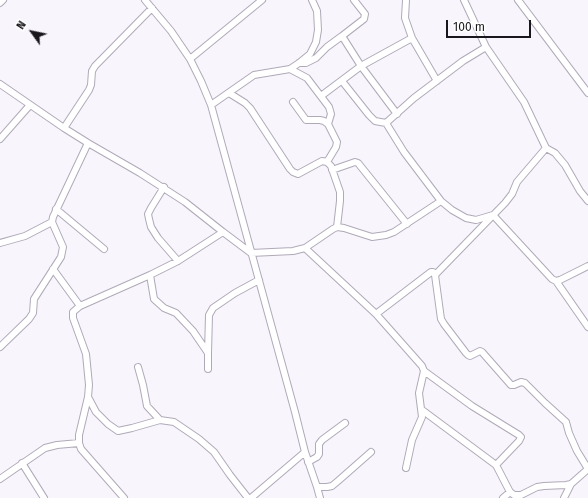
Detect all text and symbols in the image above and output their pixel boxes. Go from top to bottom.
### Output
north arrow [12,12,52,52]
scale bar [448,12,533,38]
text: N [14,19,29,32]
text: 100 m [453,20,485,34]

